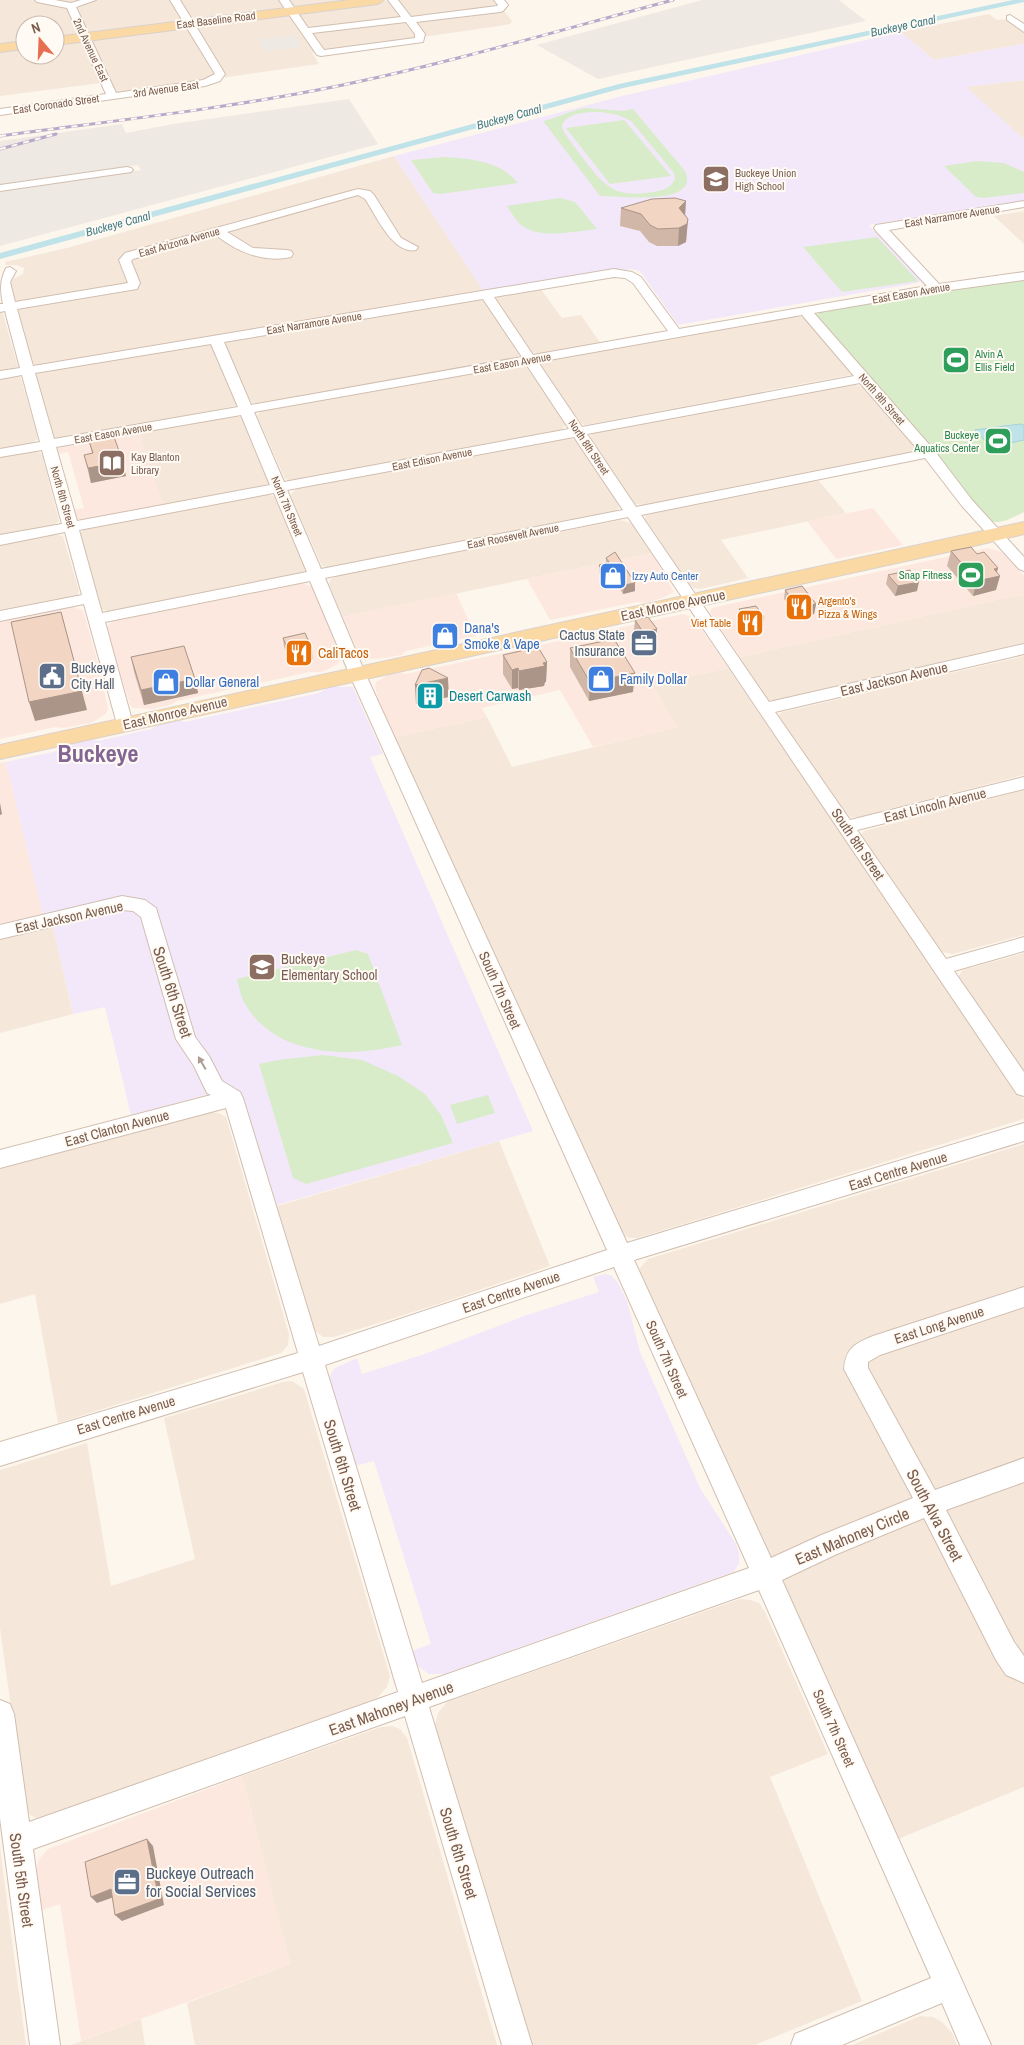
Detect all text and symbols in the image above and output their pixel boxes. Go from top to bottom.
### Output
street label: East Baseline Road [176,8,256,32]
water label: Buckeye Canal [869,11,938,41]
north arrow [15,15,65,65]
street label: 2nd Avenue East [70,16,112,84]
text: N [29,18,43,38]
street label: 3rd Avenue East [132,77,200,101]
street label: East Coronado Street [12,91,100,117]
water label: Buckeye Canal [475,100,544,133]
school or university icon: Buckeye Union High School [701,164,731,194]
place label: Buckeye Union High School [735,166,796,193]
street label: East Narramore Avenue [903,202,1001,230]
water label: Buckeye Canal [84,207,153,240]
street label: East Arizona Avenue [137,224,221,260]
street label: East Eason Avenue [871,279,951,307]
street label: East Narramore Avenue [265,309,363,337]
sports icon: Alvin A Ellis Field [941,345,971,375]
place label: Alvin A Ellis Field [974,347,1015,374]
street label: East Eason Avenue [472,349,552,377]
street label: North 9th Street [856,370,908,428]
street label: North 8th Street [565,417,613,478]
street label: East Eason Avenue [73,419,153,447]
sports icon: Buckeye Aquatics Center [983,426,1013,456]
place label: Buckeye Aquatics Center [913,428,979,455]
street label: East Edison Avenue [391,444,473,474]
library icon: Kay Blanton Library [97,448,127,478]
place label: Kay Blanton Library [131,450,180,477]
street label: North 6th Street [47,464,79,530]
street label: North 7th Street [268,474,306,538]
street label: East Roosevelt Avenue [466,520,560,552]
sports icon: Snap Fitness [956,560,986,590]
shop icon: Izzy Auto Center [598,561,628,591]
place label: Snap Fitness [899,568,952,582]
place label: Izzy Auto Center [632,569,698,583]
street label: East Monroe Avenue [619,585,727,625]
restaurant icon: Argento's Pizza & Wings [784,592,814,622]
place label: Argento's Pizza & Wings [817,594,878,621]
restaurant icon: Viet Table [735,608,765,638]
place label: Viet Table [691,616,731,630]
place label: Dana's Smoke & Vape [464,619,540,653]
shop icon: Dana's Smoke & Vape [430,621,460,651]
place label: Cactus State Insurance [559,626,625,660]
office icon: Cactus State Insurance [629,628,659,658]
restaurant icon: CaliTacos [284,638,314,668]
place label: CaliTacos [318,644,369,662]
street label: East Jackson Avenue [839,658,949,700]
place label: Buckeye City Hall [71,659,115,693]
public building icon: Buckeye City Hall [37,661,67,691]
shop icon: Family Dollar [586,664,616,694]
shop icon: Dollar General [151,667,181,697]
place label: Family Dollar [620,670,687,688]
place label: Dollar General [185,673,259,691]
building icon: Desert Carwash [415,681,445,711]
place label: Desert Carwash [449,687,531,705]
street label: East Monroe Avenue [121,692,229,734]
district label: Buckeye [58,737,139,769]
street label: East Lincoln Avenue [882,784,988,826]
street label: South 8th Street [827,805,889,883]
street label: East Jackson Avenue [14,897,124,937]
street label: South 6th Street [148,943,198,1041]
street label: South 7th Street [475,948,525,1032]
place label: Buckeye Elementary School [281,950,377,984]
school or university icon: Buckeye Elementary School [247,952,277,982]
one-way arrow [198,1056,206,1071]
street label: East Clanton Avenue [63,1105,171,1151]
street label: East Centre Avenue [847,1147,949,1195]
street label: East Centre Avenue [460,1267,562,1317]
street label: East Long Avenue [892,1302,986,1348]
street label: South 7th Street [642,1317,692,1401]
street label: East Centre Avenue [75,1391,177,1439]
street label: South 6th Street [319,1416,367,1514]
street label: South Alva Street [901,1465,969,1565]
street label: East Mahoney Circle [792,1502,912,1570]
street label: East Mahoney Avenue [326,1675,456,1741]
street label: South 7th Street [809,1686,859,1770]
street label: South 6th Street [435,1804,483,1902]
street label: South 5th Street [5,1832,40,1929]
place label: Buckeye Outreach for Social Services [146,1862,256,1902]
office icon: Buckeye Outreach for Social Services [112,1867,142,1897]

